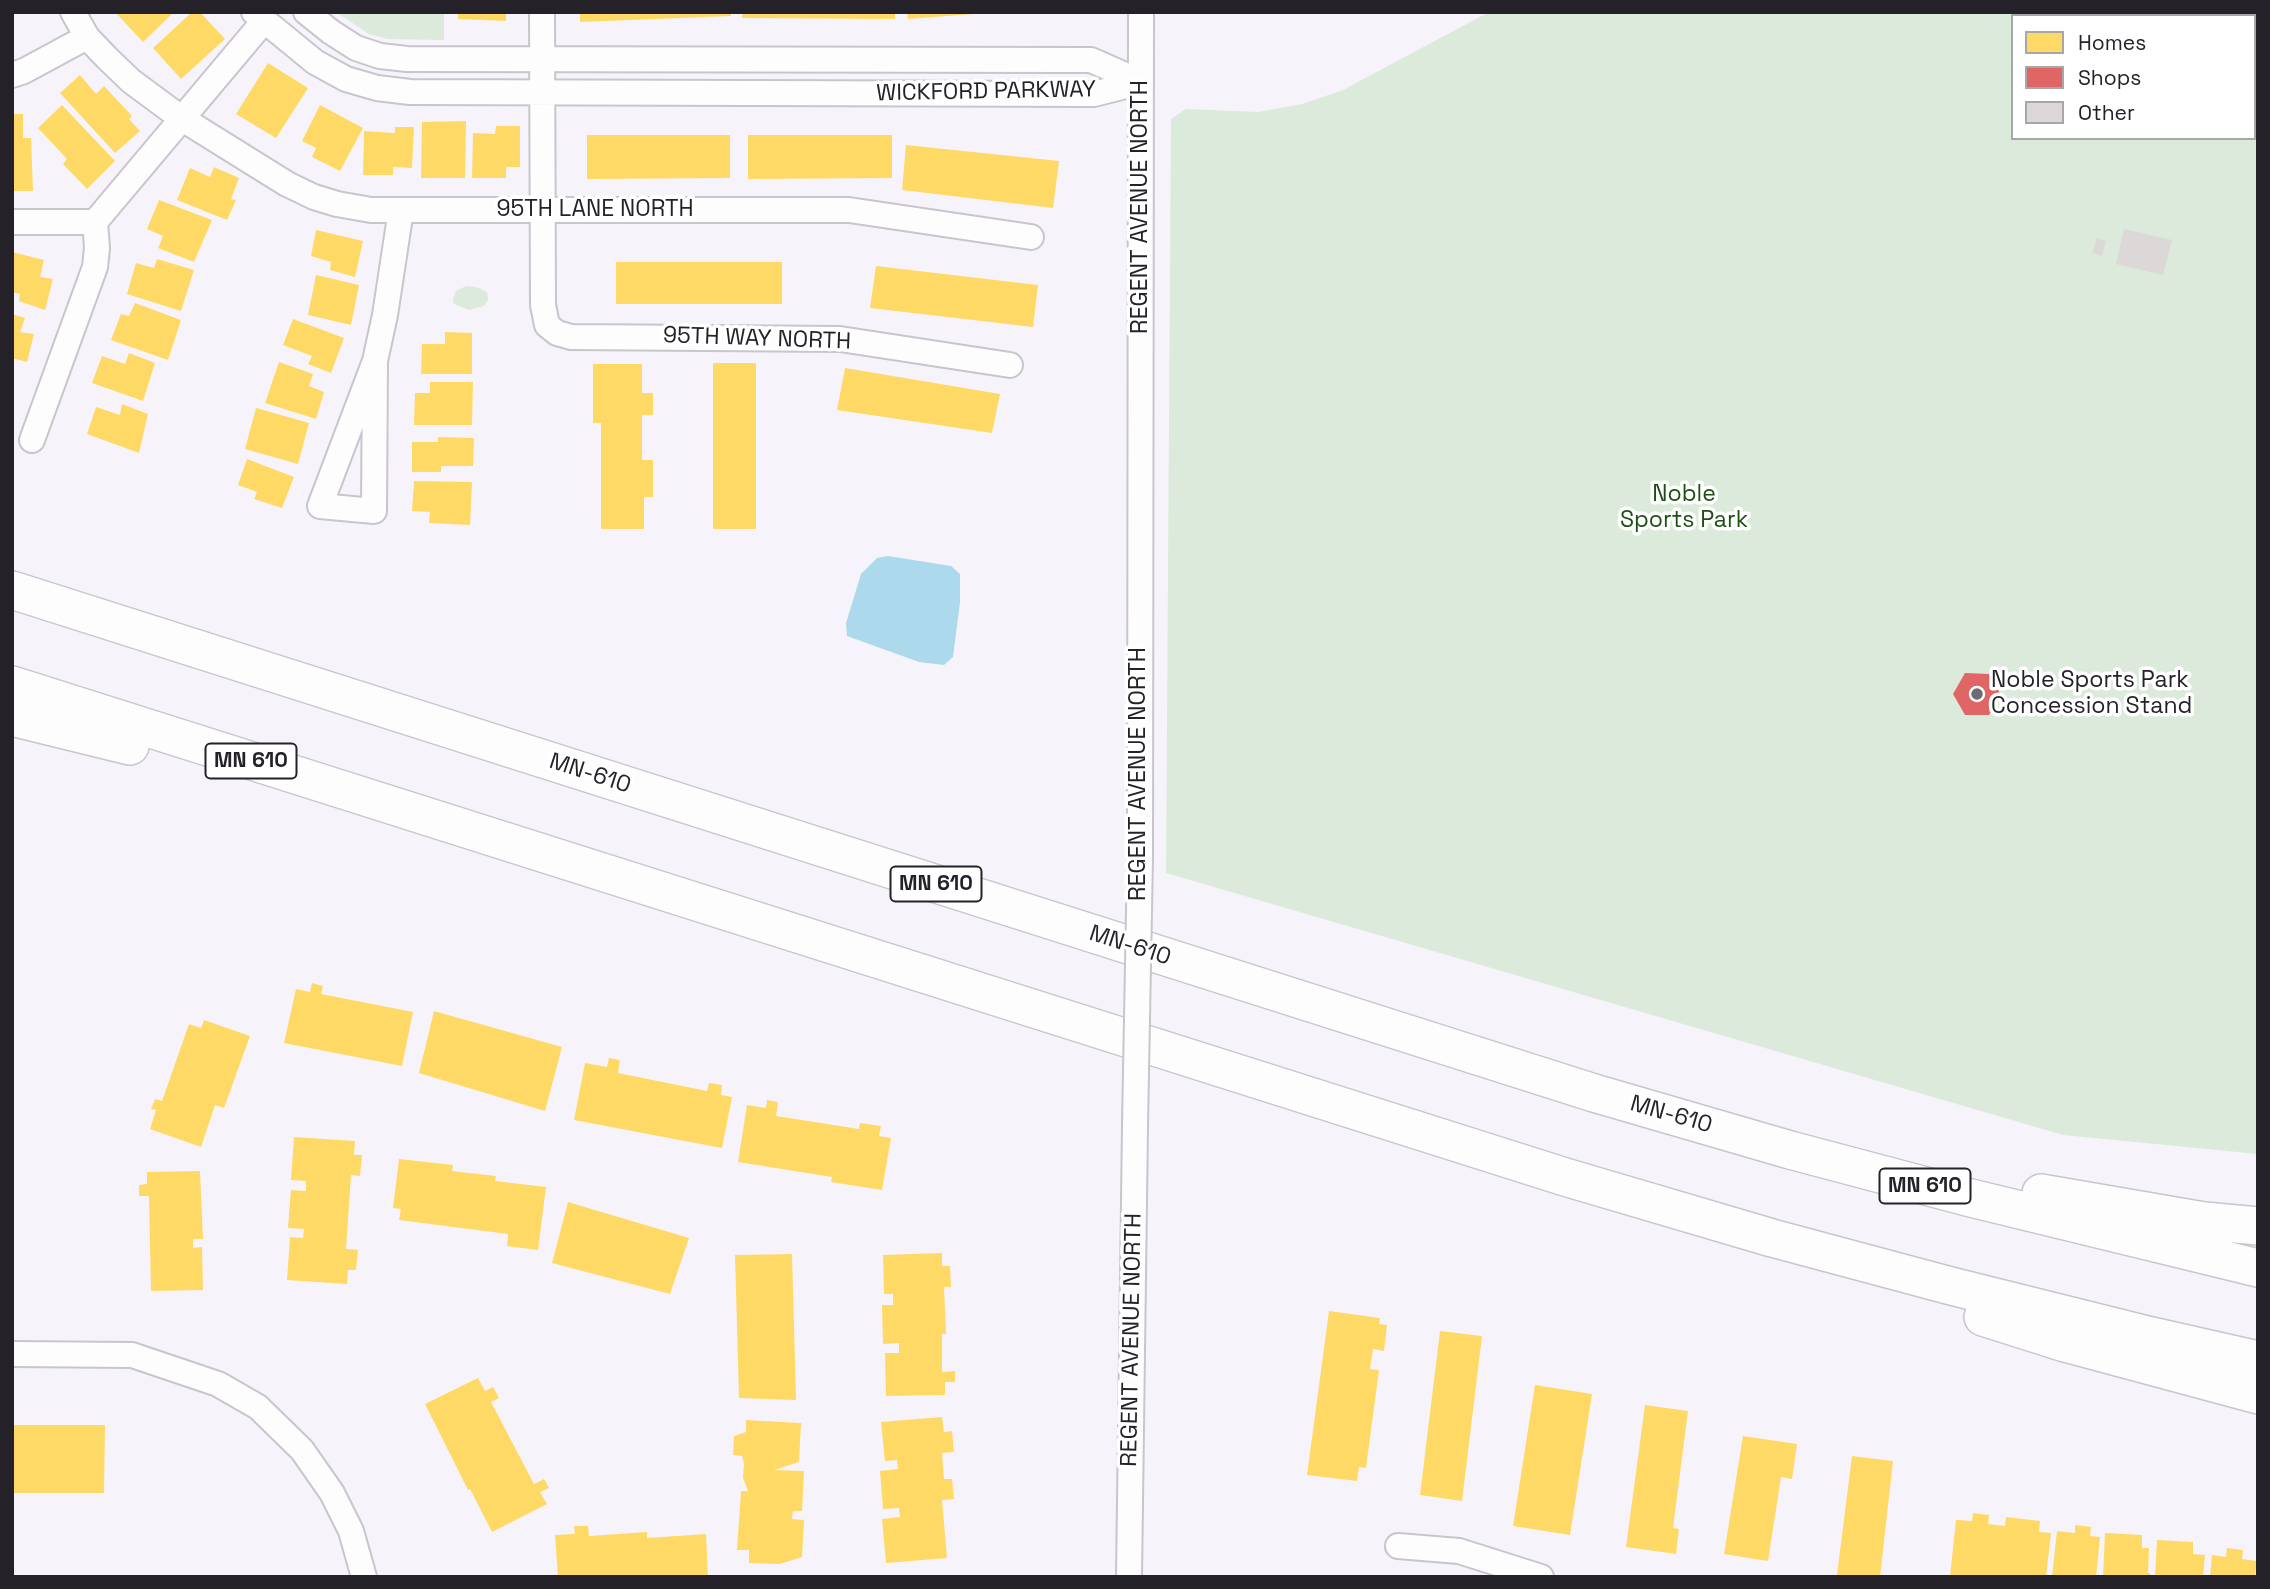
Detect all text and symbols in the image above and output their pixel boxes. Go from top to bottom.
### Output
legend [2011,14,2256,140]
text: Homes [2078,29,2146,56]
text: Shops [2078,64,2141,91]
street label: WICKFORD PARKWAY [876,76,1096,108]
street label: REGENT AVENUE NORTH [1127,80,1155,334]
text: Other [2078,99,2135,126]
street label: 95TH LANE NORTH [496,196,694,224]
street label: 95TH WAY NORTH [663,322,851,356]
park label: Noble Sports Park [1620,481,1748,535]
street label: REGENT AVENUE NORTH [1125,647,1153,901]
place label: Noble Sports Park Concession Stand [1991,667,2192,721]
marker: Noble Sports Park Concession Stand [1969,686,1985,702]
road number: MN 610 [205,744,296,778]
street label: MN-610 [546,748,634,800]
road number: MN 610 [890,866,982,902]
street label: MN-610 [1086,920,1174,972]
street label: MN-610 [1627,1090,1715,1140]
road number: MN 610 [1880,1168,1970,1204]
street label: REGENT AVENUE NORTH [1116,1213,1148,1467]

